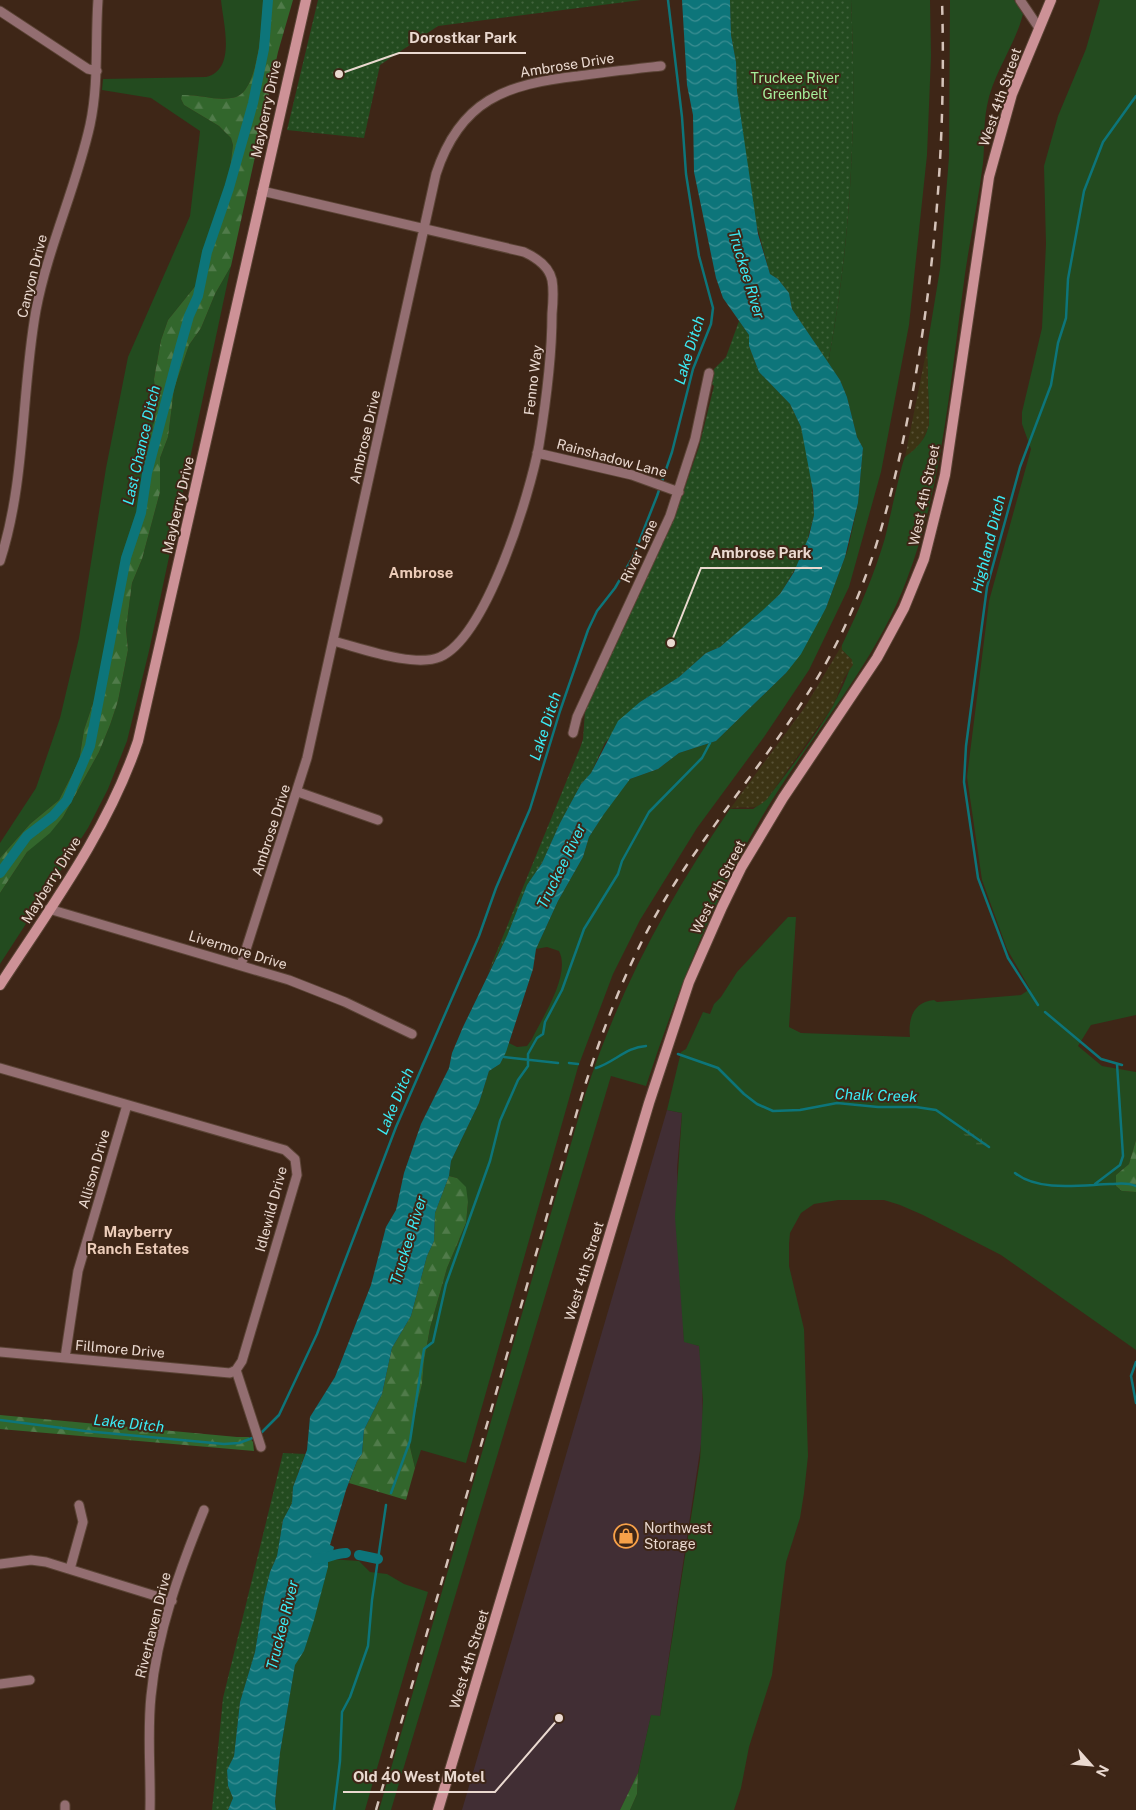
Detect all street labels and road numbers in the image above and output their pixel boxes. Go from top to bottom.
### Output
street label: West 4th Street [976,46,1024,148]
street label: Ambrose Drive [519,50,615,80]
street label: Mayberry Drive [248,59,284,159]
street label: Canyon Drive [14,233,50,319]
street label: Fenno Way [521,343,545,416]
street label: Ambrose Drive [346,389,384,485]
street label: Rainshadow Lane [555,436,669,480]
street label: West 4th Street [905,443,943,547]
street label: Mayberry Drive [159,455,197,555]
street label: River Lane [617,517,661,585]
street label: Ambrose Drive [249,782,293,878]
street label: Mayberry Drive [18,834,84,926]
street label: West 4th Street [687,837,749,937]
street label: Livermore Drive [187,927,289,973]
street label: Allison Drive [75,1128,113,1210]
street label: Idlewild Drive [252,1165,290,1253]
street label: West 4th Street [561,1219,607,1323]
street label: Fillmore Drive [74,1337,166,1361]
street label: Riverhaven Drive [132,1570,174,1680]
street label: West 4th Street [446,1607,492,1711]

